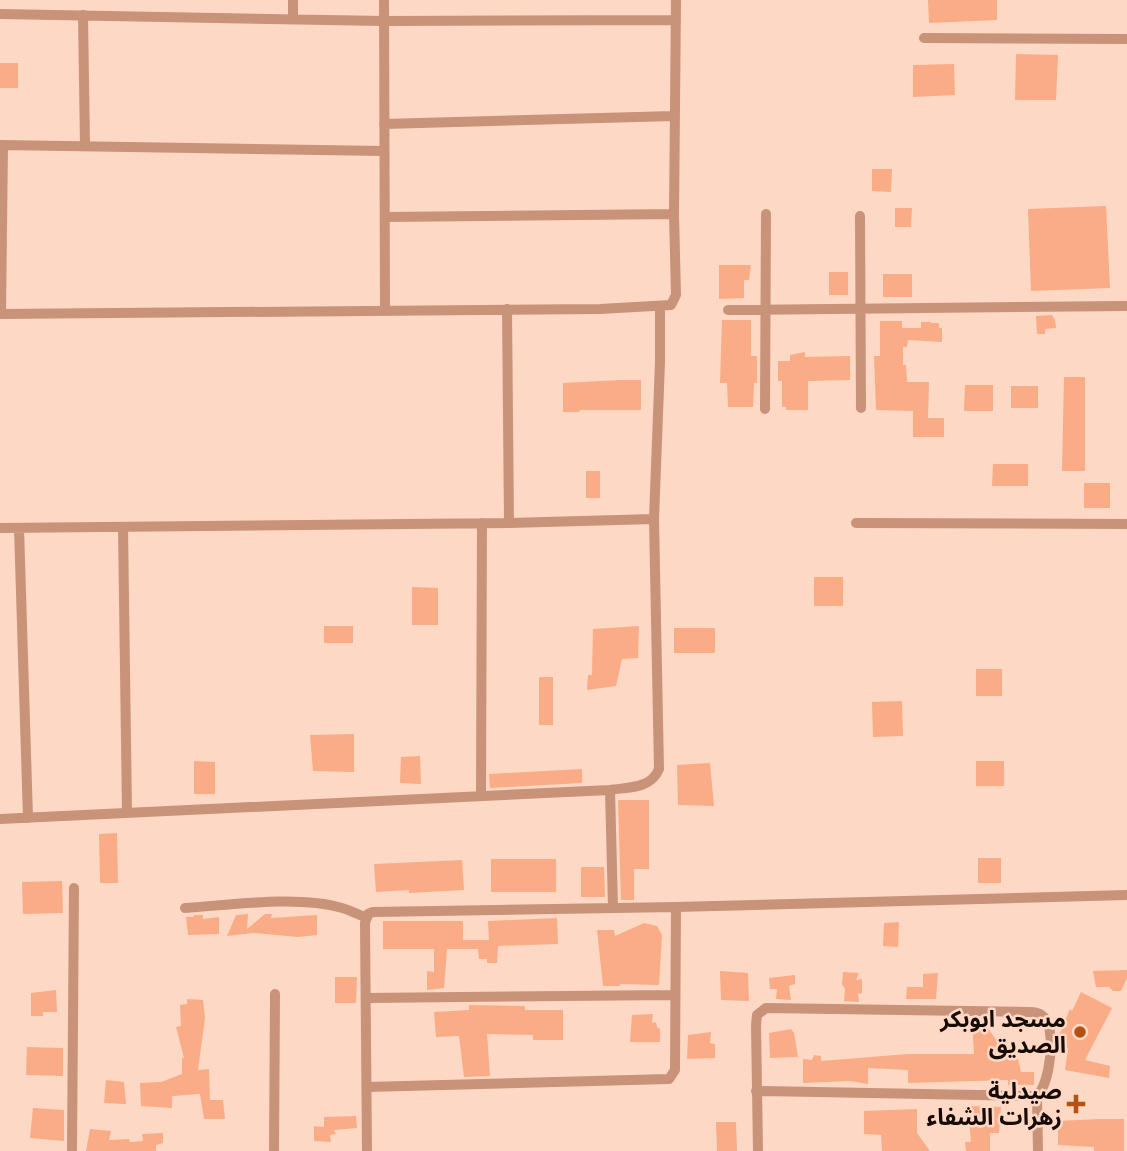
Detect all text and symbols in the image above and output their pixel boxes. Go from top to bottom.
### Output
place label: مسجد ابوبكر الصديق [939,1004,1066,1060]
marker: مسجد ابوبكر الصديق [1072,1024,1088,1040]
place label: صيدلية زهرات الشفاء [926,1076,1062,1132]
marker: صيدلية زهرات الشفاء [1068,1096,1084,1112]

